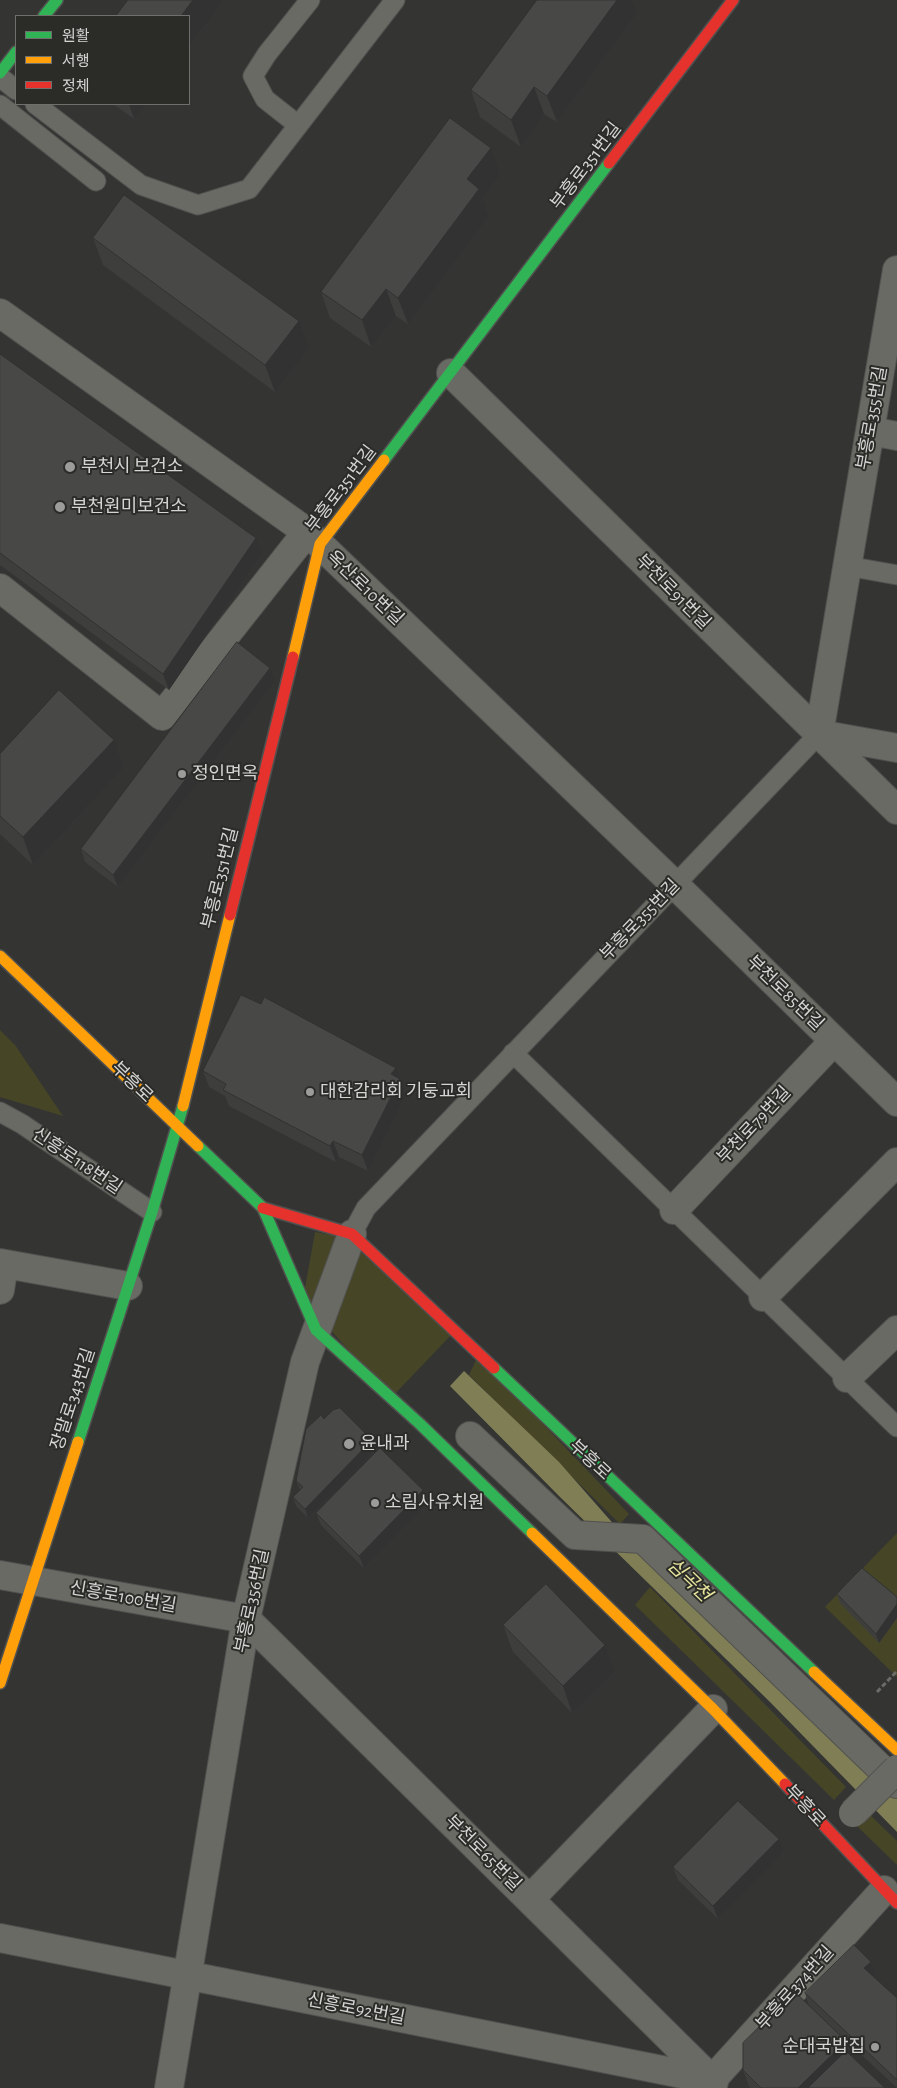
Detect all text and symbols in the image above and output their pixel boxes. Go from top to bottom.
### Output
legend [15,15,190,105]
text: 원활 [62,29,90,44]
text: 서행 [62,54,90,69]
text: 정체 [62,79,90,94]
street label: 부흥로351번길 [546,118,626,214]
street label: 부흥로355번길 [852,364,892,472]
street label: 부흥로351번길 [301,441,381,537]
place label: 부천시 보건소 [81,456,183,478]
marker: 부천시 보건소 [63,460,77,474]
place label: 부천원미보건소 [71,496,187,518]
marker: 부천원미보건소 [53,500,67,514]
street label: 옥산로10번길 [322,546,408,630]
street label: 부천로91번길 [631,550,715,634]
place label: 정인면옥 [192,763,258,785]
marker: 정인면옥 [176,768,188,780]
street label: 부흥로351번길 [197,825,243,931]
street label: 부흥로355번길 [596,875,684,965]
street label: 부천로85번길 [742,951,828,1035]
street label: 부흥로 [107,1057,157,1107]
place label: 대한감리회 기둥교회 [320,1081,472,1103]
street label: 부천로79번길 [712,1082,796,1168]
marker: 대한감리회 기둥교회 [304,1086,316,1098]
street label: 신흥로118번길 [28,1123,126,1199]
street label: 장말로343번길 [46,1345,100,1453]
place label: 윤내과 [360,1433,410,1455]
street label: 부흥로 [564,1435,616,1485]
marker: 윤내과 [342,1437,356,1451]
place label: 소림사유치원 [385,1492,484,1514]
marker: 소림사유치원 [369,1497,381,1509]
street label: 부흥로356번길 [230,1547,274,1655]
water label: 심곡천 [662,1554,716,1606]
street label: 신흥로100번길 [68,1577,178,1617]
street label: 부흥로 [780,1780,830,1832]
street label: 부천로65번길 [440,1810,526,1896]
street label: 부흥로374번길 [751,1941,839,2035]
street label: 신흥로92번길 [305,1989,407,2029]
place label: 순대국밥집 [782,2036,865,2058]
marker: 순대국밥집 [869,2041,881,2053]

